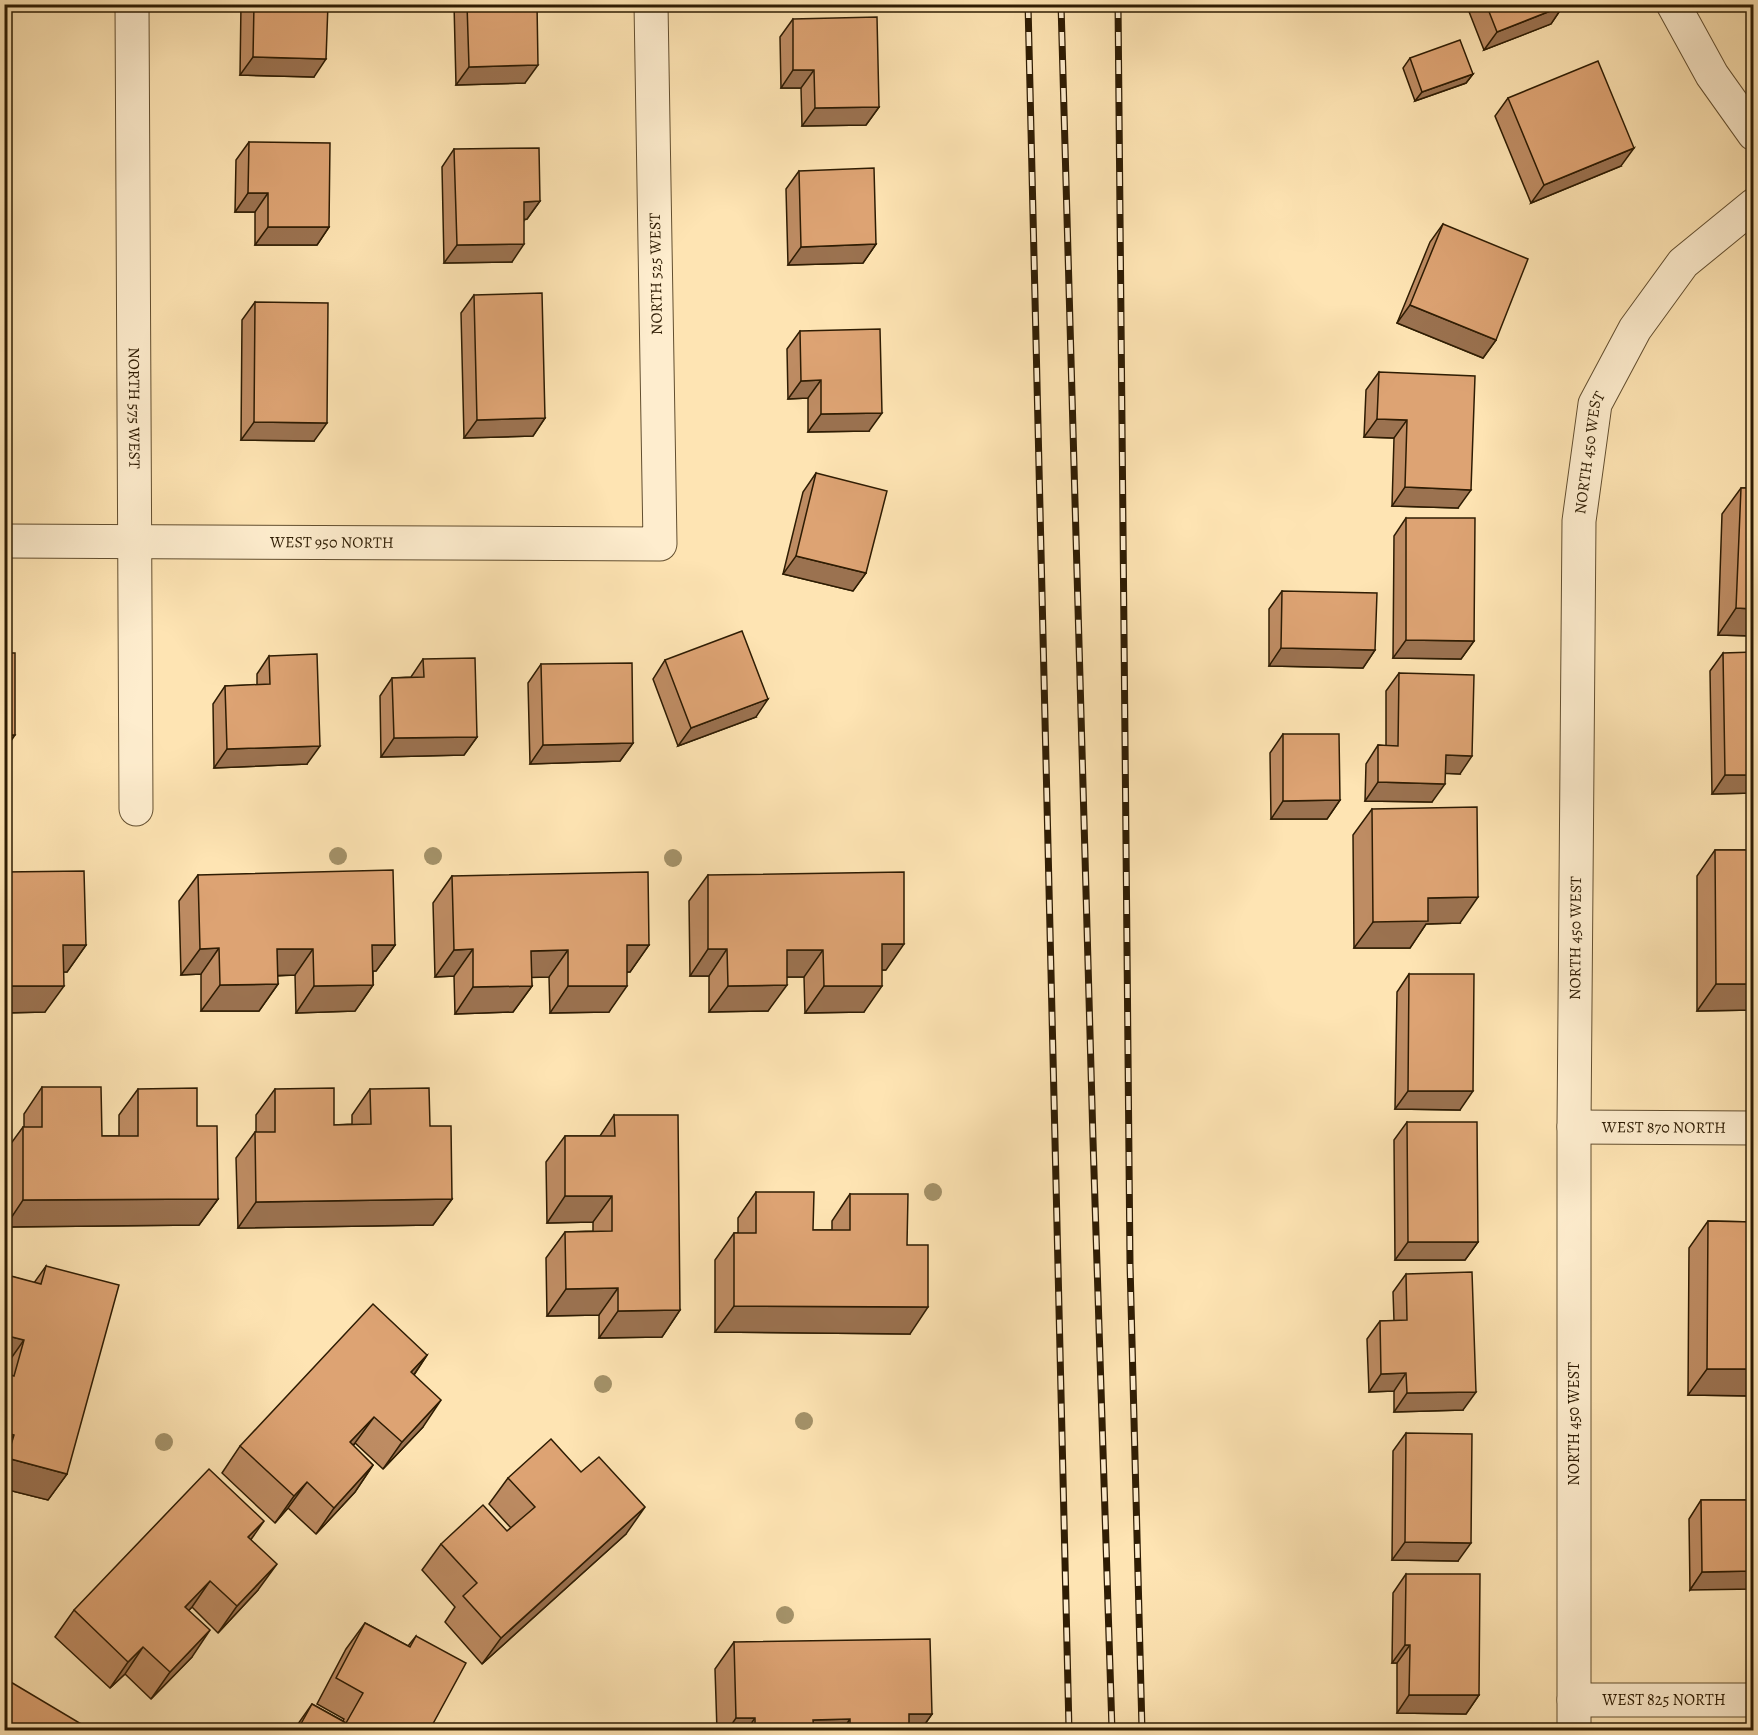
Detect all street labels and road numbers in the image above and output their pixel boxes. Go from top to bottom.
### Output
street label: NORTH 525 WEST [644,212,668,335]
street label: NORTH 575 WEST [123,347,145,469]
street label: NORTH 450 WEST [1569,387,1611,515]
street label: WEST 950 NORTH [269,531,394,554]
street label: NORTH 450 WEST [1564,876,1587,1000]
street label: WEST 870 NORTH [1601,1116,1726,1139]
street label: NORTH 450 WEST [1563,1362,1585,1486]
street label: WEST 825 NORTH [1601,1689,1726,1711]

